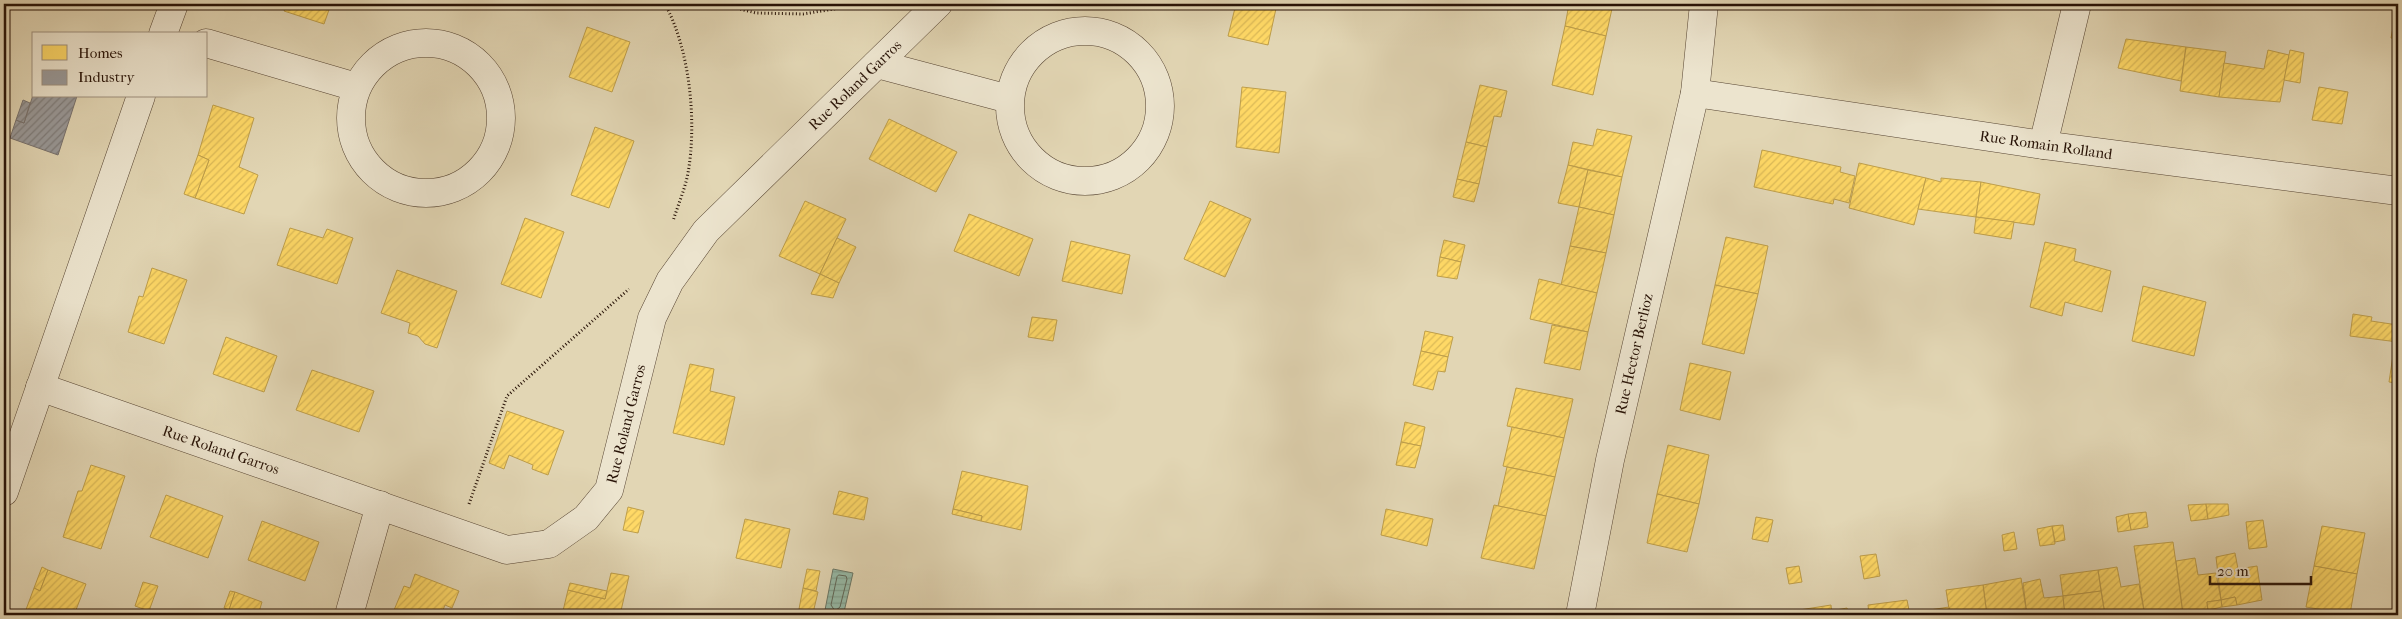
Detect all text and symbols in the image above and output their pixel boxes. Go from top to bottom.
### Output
legend [32,32,208,98]
street label: Rue Roland Garros [805,36,906,134]
text: Homes [78,44,123,62]
text: Industry [78,68,135,86]
street label: Rue Romain Rolland [1978,127,2114,163]
street label: Rue Hector Berlioz [1611,291,1657,416]
street label: Rue Roland Garros [602,362,650,486]
street label: Rue Roland Garros [160,422,282,479]
scale bar [2210,554,2311,586]
text: 20 m [2217,562,2249,580]

